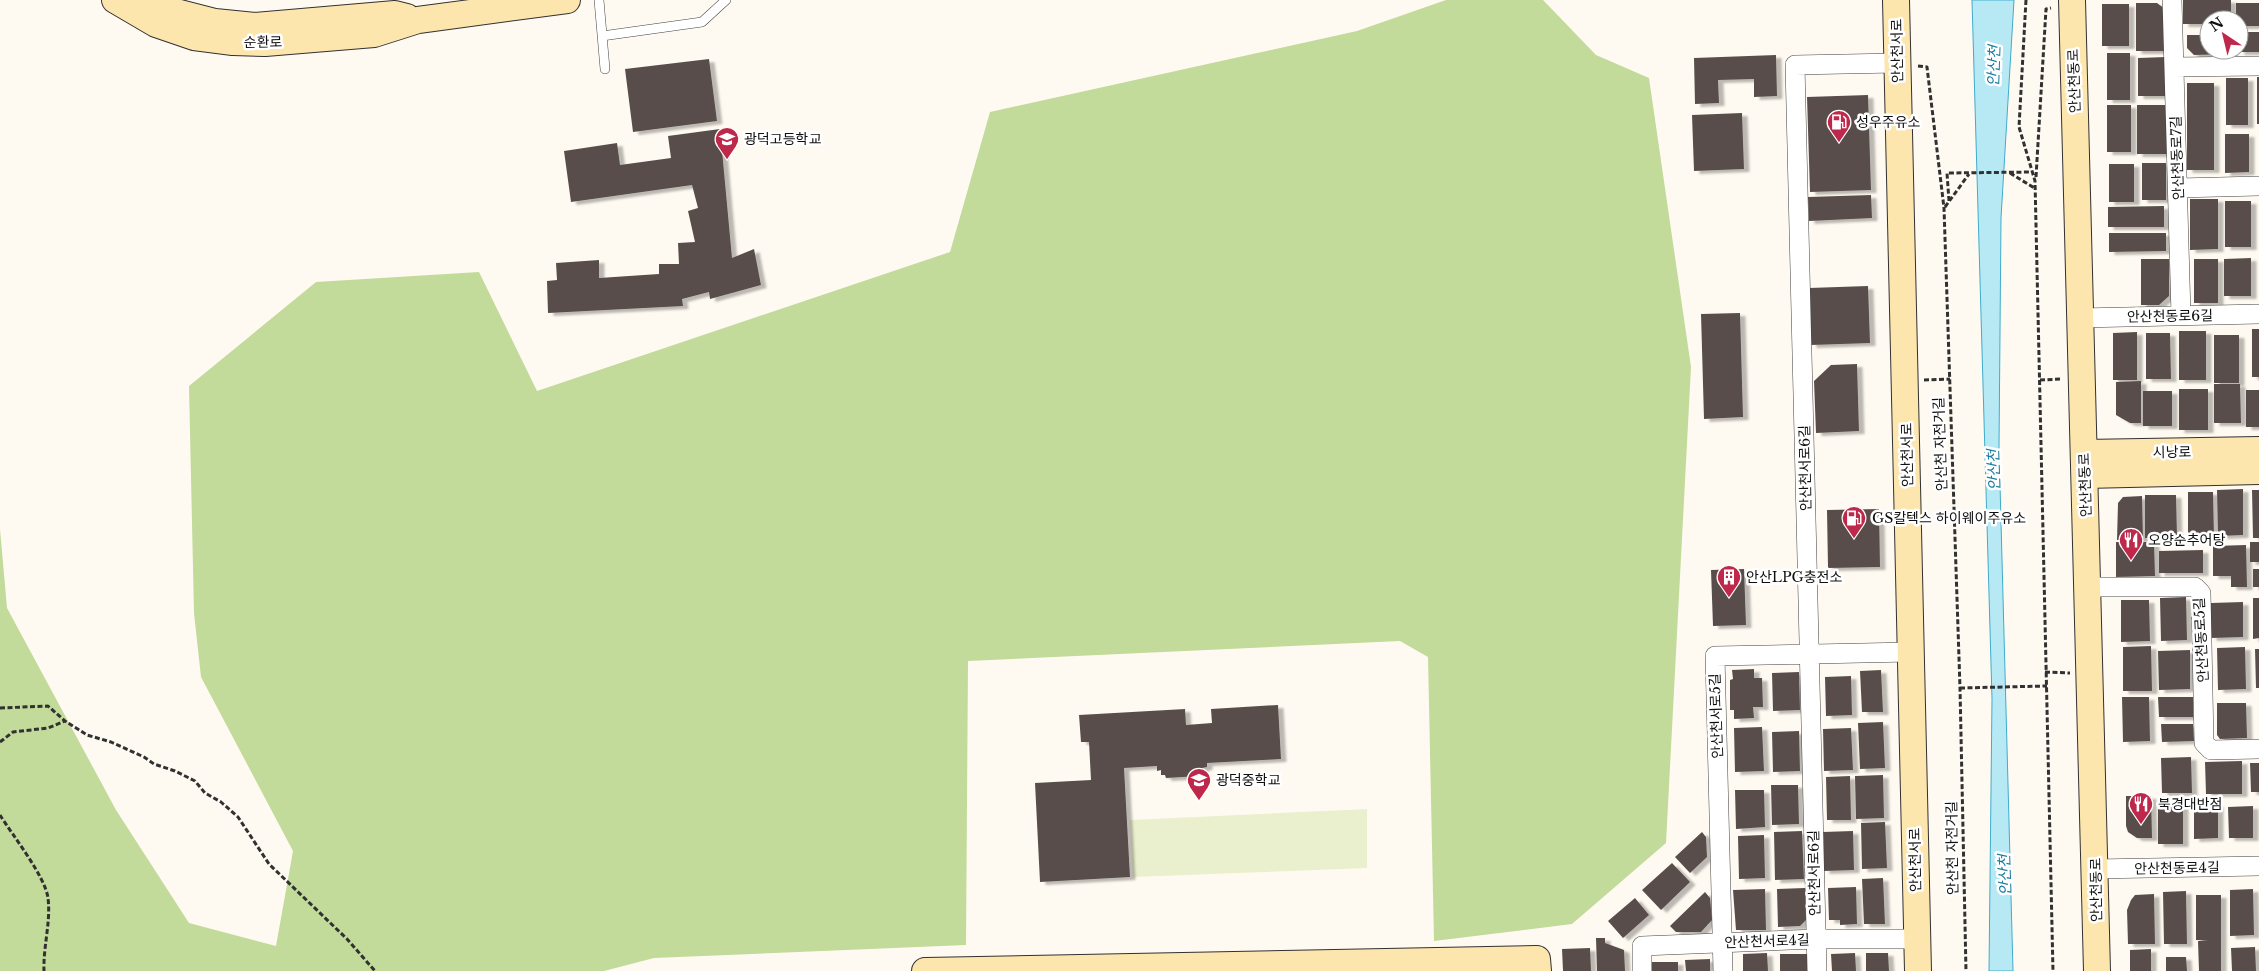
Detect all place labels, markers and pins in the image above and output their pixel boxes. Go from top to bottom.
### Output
fuel station icon: 성우주유소 [1826,109,1852,143]
place label: 성우주유소 [1856,113,1921,131]
school or university icon: 광덕고등학교 [714,126,740,160]
place label: 광덕고등학교 [744,130,821,148]
fuel station icon: GS칼텍스 하이웨이주유소 [1841,505,1867,539]
place label: GS칼텍스 하이웨이주유소 [1872,509,2026,527]
restaurant icon: 오양순추어탕 [2118,527,2144,561]
place label: 오양순추어탕 [2148,531,2225,549]
building icon: 안산LPG충전소 [1716,564,1742,598]
place label: 안산LPG충전소 [1746,568,1842,586]
school or university icon: 광덕중학교 [1186,767,1212,801]
place label: 광덕중학교 [1216,771,1281,789]
restaurant icon: 북경대반점 [2128,791,2154,825]
place label: 북경대반점 [2158,795,2222,813]

